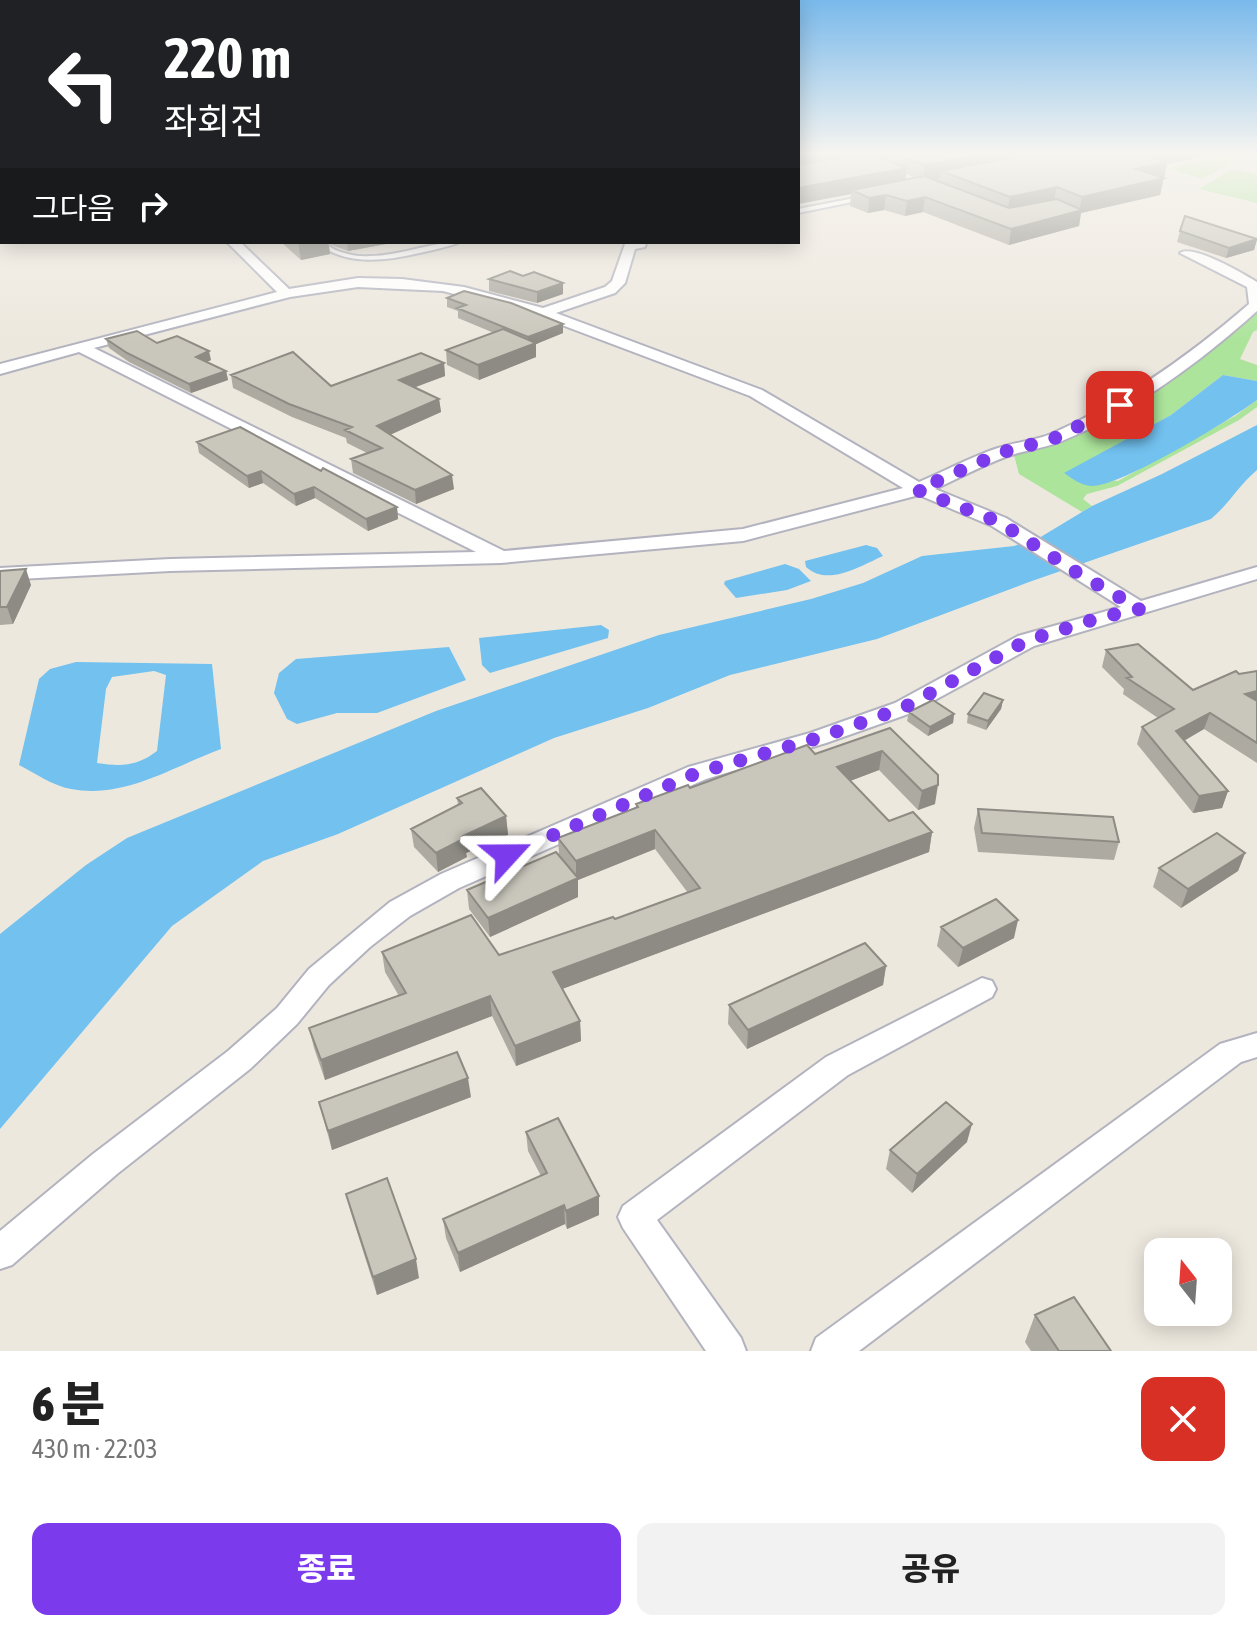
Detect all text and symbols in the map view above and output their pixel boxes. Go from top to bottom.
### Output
text: 220 m [164,26,291,90]
icon: left [32,32,136,136]
text: 좌회전 [164,100,263,142]
icon: right [131,184,175,228]
text: 그다음 [32,191,115,225]
pin [1086,371,1154,439]
icon: arrive [1098,383,1142,427]
position arrow [465,813,549,897]
north arrow [1144,1238,1232,1326]
map controls [1144,1238,1232,1326]
text: 6 분 [32,1376,105,1431]
button: close [1141,1377,1225,1461]
text: 430 m · 22:03 [32,1434,158,1464]
button: 종료 [32,1523,621,1615]
button: 공유 [637,1523,1225,1615]

